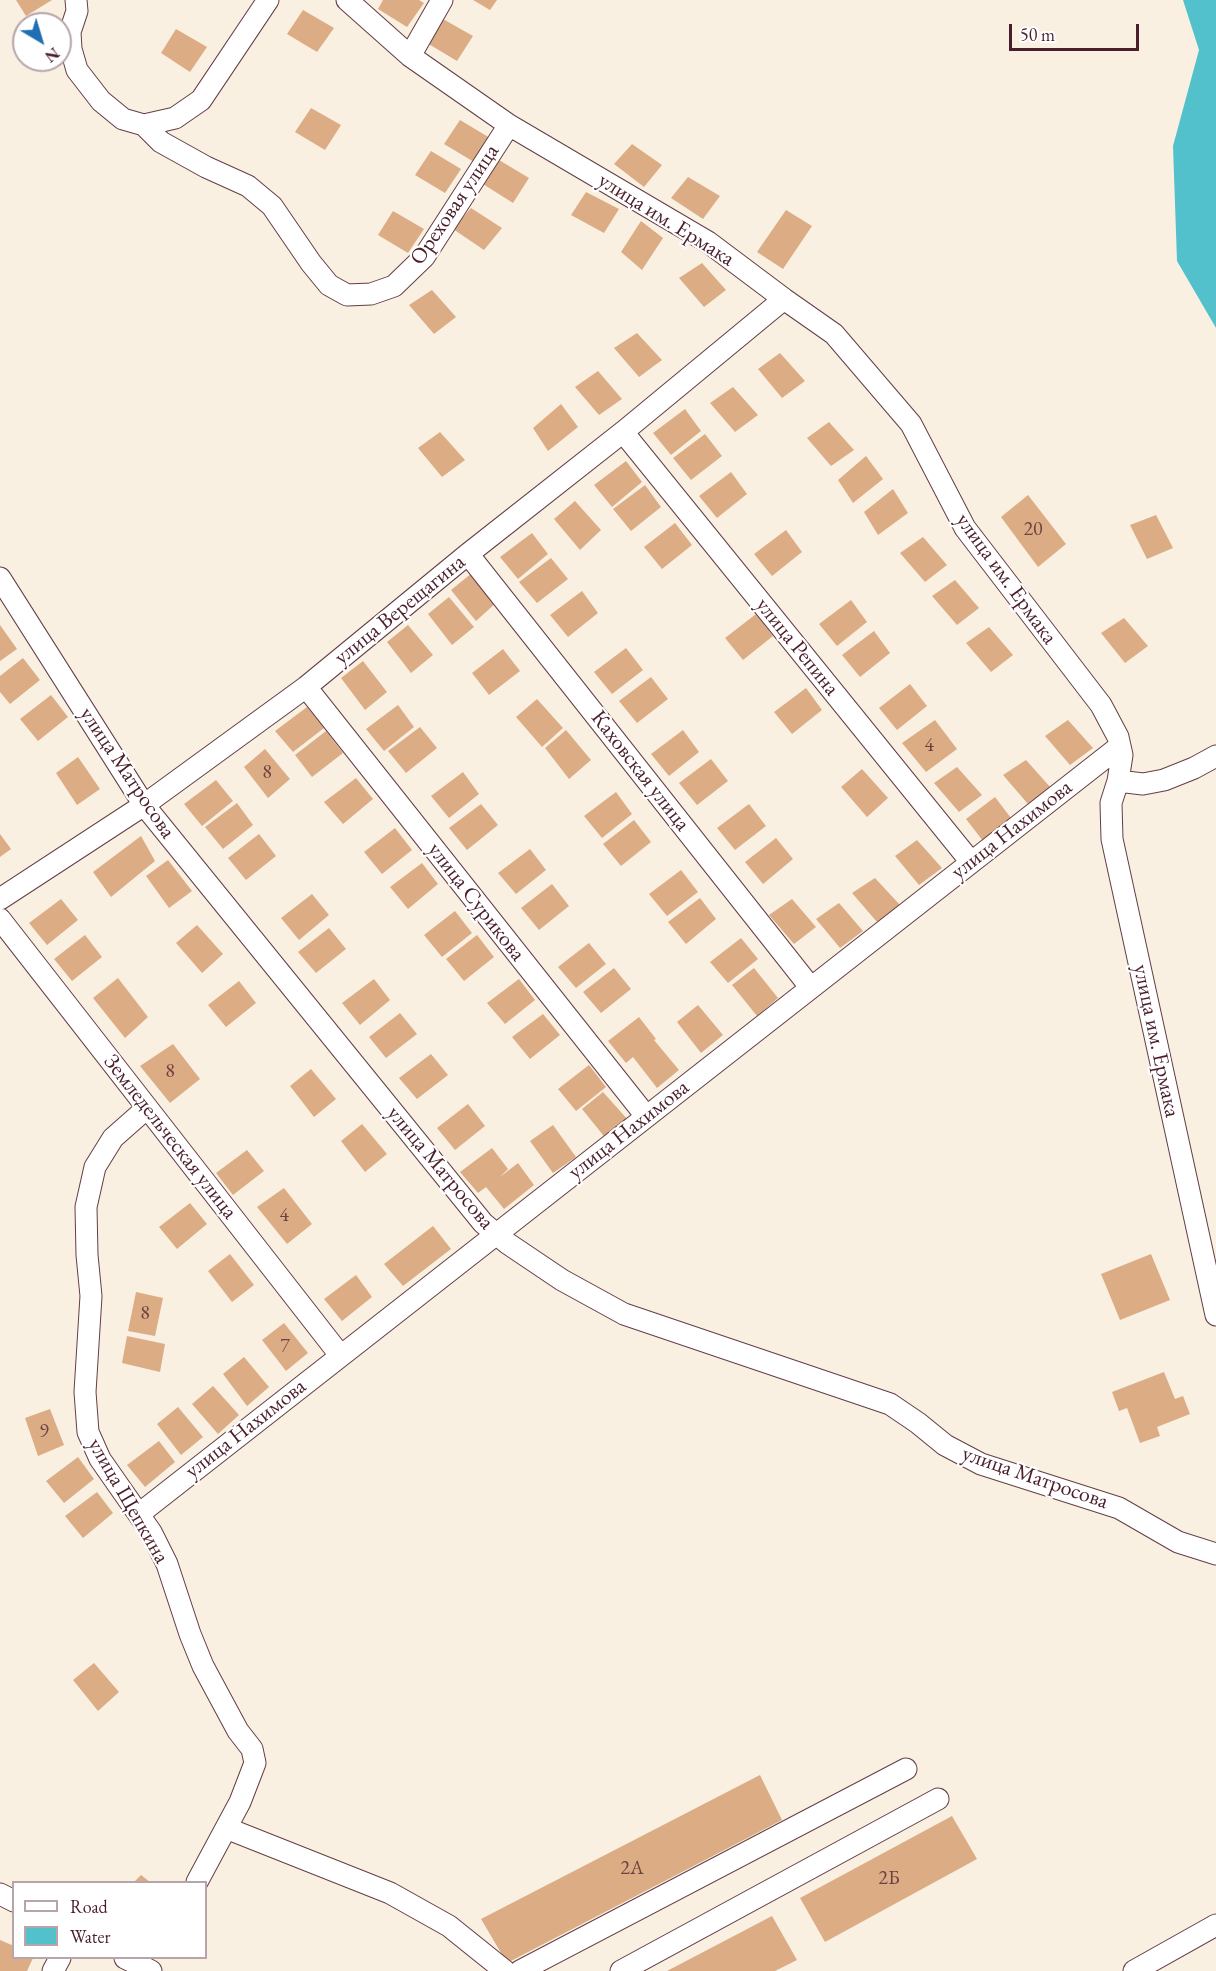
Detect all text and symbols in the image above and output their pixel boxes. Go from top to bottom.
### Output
north arrow [12,12,72,72]
scale bar [1012,12,1142,50]
text: 50 m [1020,23,1055,46]
text: N [41,43,64,67]
street label: Ореховая улица [405,140,505,270]
street label: улица им. Ермака [593,168,739,272]
street label: улица им. Ермака [950,508,1062,650]
house number: 20 [1023,518,1043,542]
street label: улица Верещагина [329,549,471,671]
street label: улица Репина [750,593,844,701]
street label: улица Матросова [73,702,181,844]
street label: Каховская улица [585,705,695,837]
house number: 4 [924,734,934,758]
house number: 8 [262,761,272,785]
street label: улица Нахимова [946,775,1078,885]
street label: улица Сурикова [422,837,530,967]
street label: улица им. Ермака [1127,962,1185,1120]
street label: Земледельческая улица [98,1049,242,1225]
house number: 8 [165,1060,175,1084]
street label: улица Нахимова [563,1075,695,1185]
street label: улица Матросова [381,1101,499,1235]
house number: 4 [279,1204,289,1228]
house number: 8 [140,1302,150,1326]
house number: 7 [280,1335,290,1359]
street label: улица Нахимова [180,1374,312,1484]
house number: 9 [39,1420,49,1444]
street label: улица Щепкина [81,1434,175,1568]
street label: улица Матросова [958,1441,1112,1515]
house number: 2А [620,1857,644,1881]
house number: 2Б [878,1867,900,1891]
legend [12,1881,207,1959]
text: Road [70,1895,108,1918]
text: Water [70,1925,111,1948]

